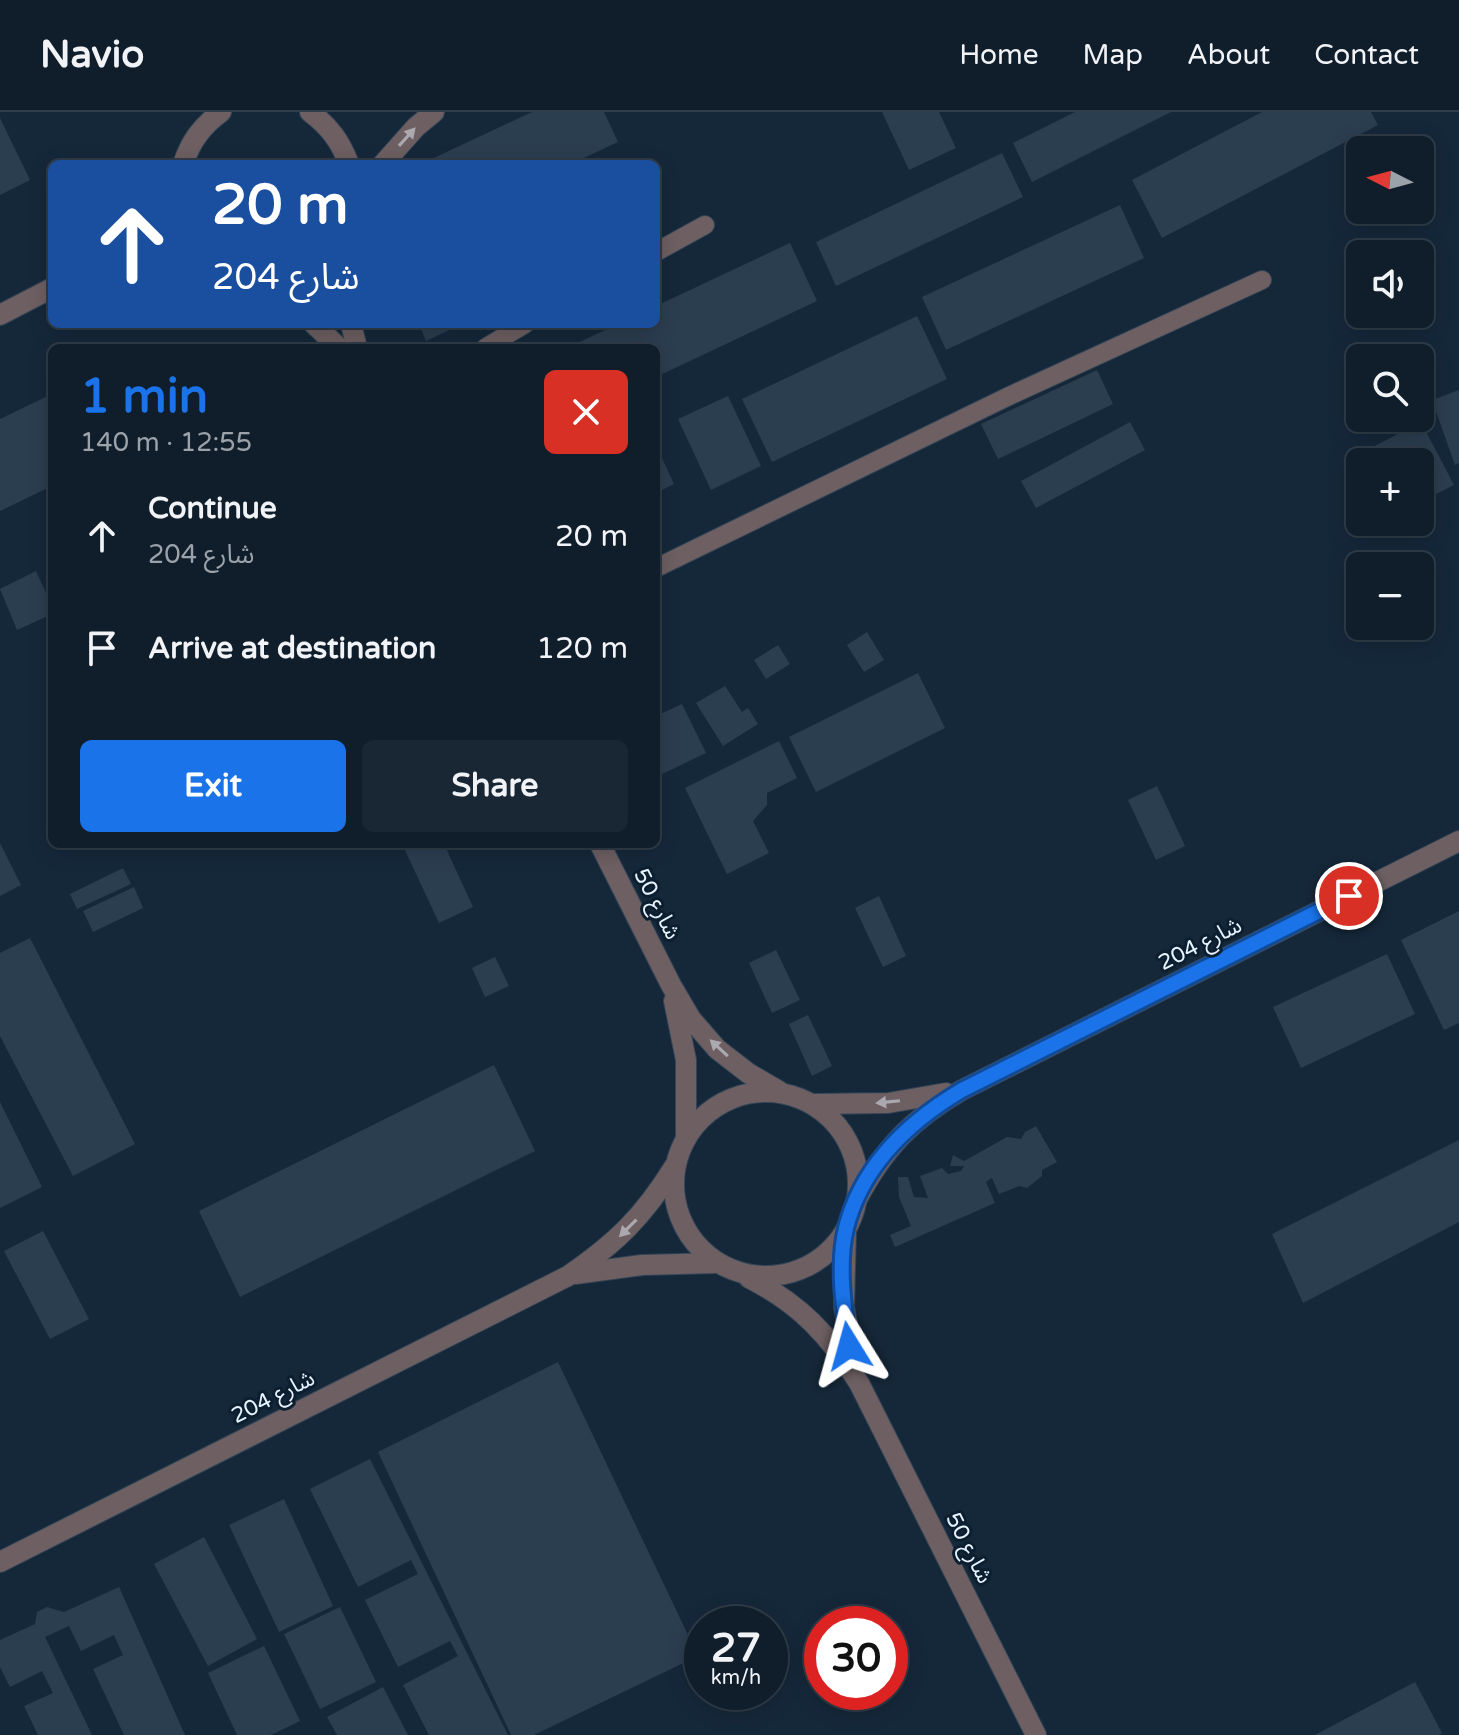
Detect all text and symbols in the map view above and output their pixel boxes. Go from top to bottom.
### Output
text: Navio [40,32,144,78]
text: Home [959,38,1039,72]
text: Map [1083,38,1143,72]
text: About [1187,38,1270,72]
text: Contact [1314,38,1419,72]
one-way arrow [398,127,415,147]
north arrow [1346,136,1434,224]
map controls [1346,136,1434,640]
text: 20 m [212,172,348,239]
icon: ahead [80,192,184,296]
button: sound [1346,240,1434,328]
text: شارع 204 [212,256,359,299]
button: search [1346,344,1434,432]
text: 1 min [80,368,208,426]
button: close [544,370,628,454]
text: 140 m · 12:55 [80,427,252,458]
button: + [1346,448,1434,536]
text: Continue [148,490,277,527]
icon: ahead [80,514,124,558]
text: 20 m [555,518,628,555]
text: شارع 204 [148,539,254,570]
button: − [1346,552,1434,640]
icon: arrive [80,626,124,670]
text: Arrive at destination [148,630,436,667]
text: 120 m [536,630,628,667]
button: Exit [80,740,346,832]
button: Share [362,740,628,832]
pin [1315,862,1383,930]
street label: شارع 50 [625,864,686,945]
icon: arrive [1327,874,1371,918]
street label: شارع 204 [1154,912,1247,979]
one-way arrow [709,1040,728,1058]
one-way arrow [876,1096,901,1109]
one-way arrow [619,1218,638,1237]
position arrow [807,1304,891,1388]
street label: شارع 204 [227,1365,320,1432]
street label: شارع 50 [937,1508,998,1589]
speed limit sign: 30 [804,1606,908,1710]
text: 27 [711,1624,761,1672]
text: km/h [711,1666,761,1690]

